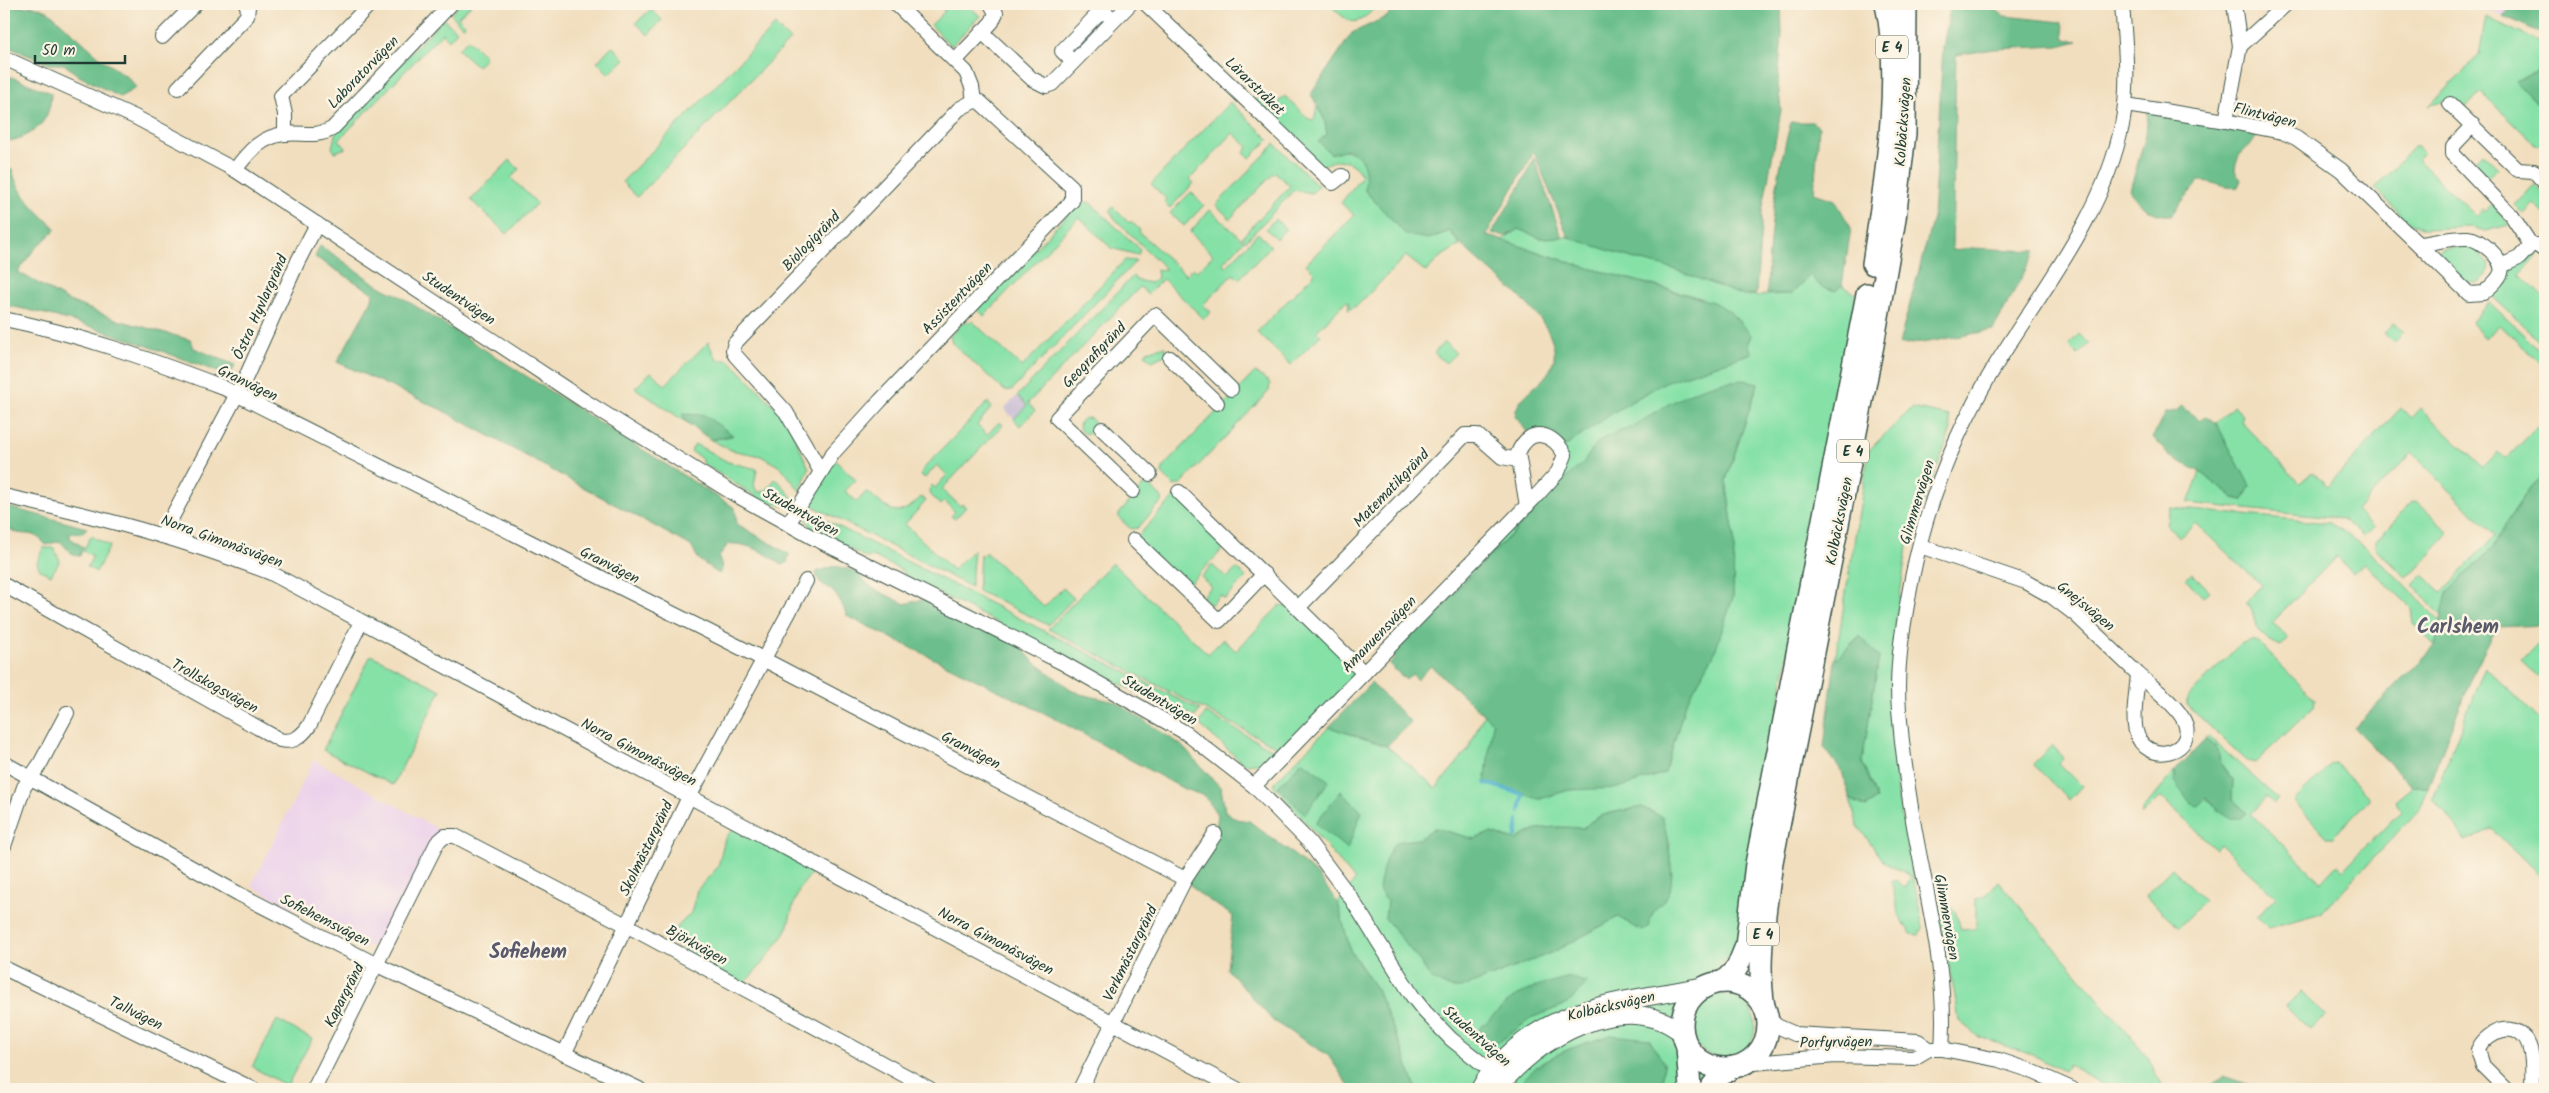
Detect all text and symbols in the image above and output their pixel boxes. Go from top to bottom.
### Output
street label: Laboratorvägen [322,30,405,115]
scale bar [35,32,125,64]
road number: E 4 [1876,36,1908,58]
text: 50 m [42,39,76,63]
street label: Lärarstråket [1219,52,1290,122]
street label: Kolbäcksvägen [1889,77,1919,168]
street label: Flintvägen [2231,97,2299,135]
street label: Biologigränd [777,206,847,277]
street label: Östra Hyvlargränd [227,250,295,364]
street label: Assistentvägen [917,257,999,341]
street label: Studentvägen [417,265,500,332]
street label: Geografigränd [1057,317,1133,394]
street label: Granvägen [213,359,282,409]
road number: E 4 [1837,440,1869,462]
street label: Matematikgränd [1348,443,1436,534]
street label: Glimmervägen [1894,457,1942,548]
street label: Kolbäcksvägen [1820,475,1860,567]
street label: Studentvägen [758,482,843,544]
street label: Norra Gimonäsvägen [157,509,286,575]
street label: Granvägen [575,541,644,591]
street label: Gnejsvägen [2051,576,2120,638]
street label: Amanuensvägen [1336,590,1423,679]
district label: Carlshem [2417,612,2499,644]
street label: Trollskogsvägen [167,653,262,721]
street label: Studentvägen [1117,669,1202,733]
street label: Norra Gimonäsvägen [576,712,701,794]
street label: Granvägen [936,725,1005,777]
street label: Skolmästargränd [613,796,681,900]
street label: Glimmervägen [1927,872,1965,962]
street label: Sofiehemsvägen [276,888,374,954]
street label: Norra Gimonäsvägen [933,901,1058,983]
street label: Verkmästargränd [1097,901,1165,1006]
street label: Björkvägen [661,919,732,973]
road number: E 4 [1747,922,1779,946]
district label: Sofiehem [489,937,567,969]
street label: Kapargränd [318,958,372,1032]
street label: Kolbäcksvägen [1565,985,1658,1029]
street label: Tallvägen [104,990,167,1037]
street label: Studentvägen [1437,1000,1516,1073]
street label: Porfyrvägen [1799,1030,1873,1056]

